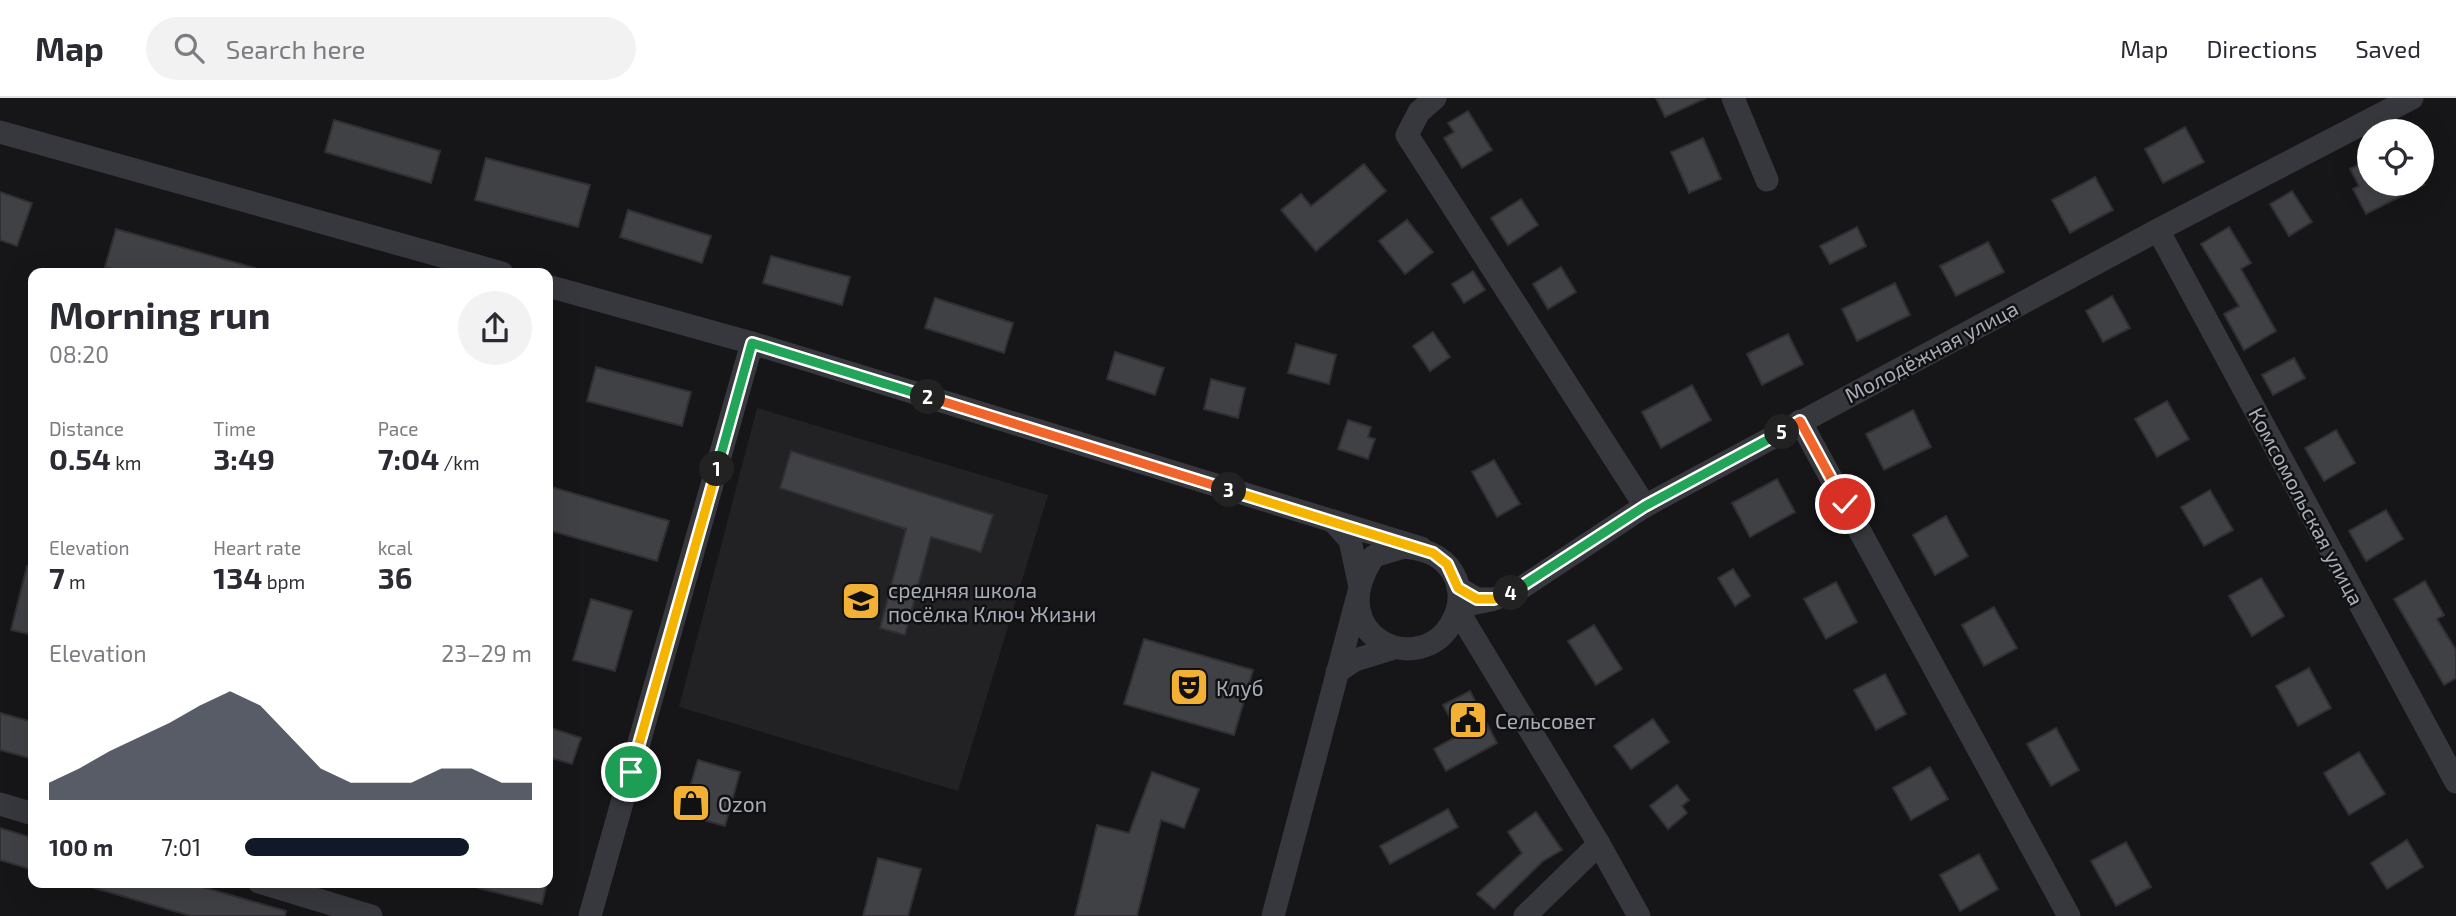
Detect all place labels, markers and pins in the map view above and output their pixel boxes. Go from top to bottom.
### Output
pin: 2 [911,380,946,414]
pin: 5 [1764,414,1800,450]
pin: 1 [700,452,734,486]
pin: 3 [1212,472,1246,508]
pin [1815,474,1875,534]
pin: 4 [1494,575,1528,610]
place label: средняя школа посёлка Ключ Жизни [888,577,1096,626]
school or university icon: средняя школа посёлка Ключ Жизни [840,580,882,622]
theatre icon: Клуб [1168,666,1210,708]
place label: Клуб [1216,675,1264,701]
public building icon: Сельсовет [1447,699,1489,741]
place label: Сельсовет [1495,708,1596,733]
pin [601,742,661,802]
shop icon: Ozon [670,782,712,824]
place label: Ozon [718,791,767,816]

